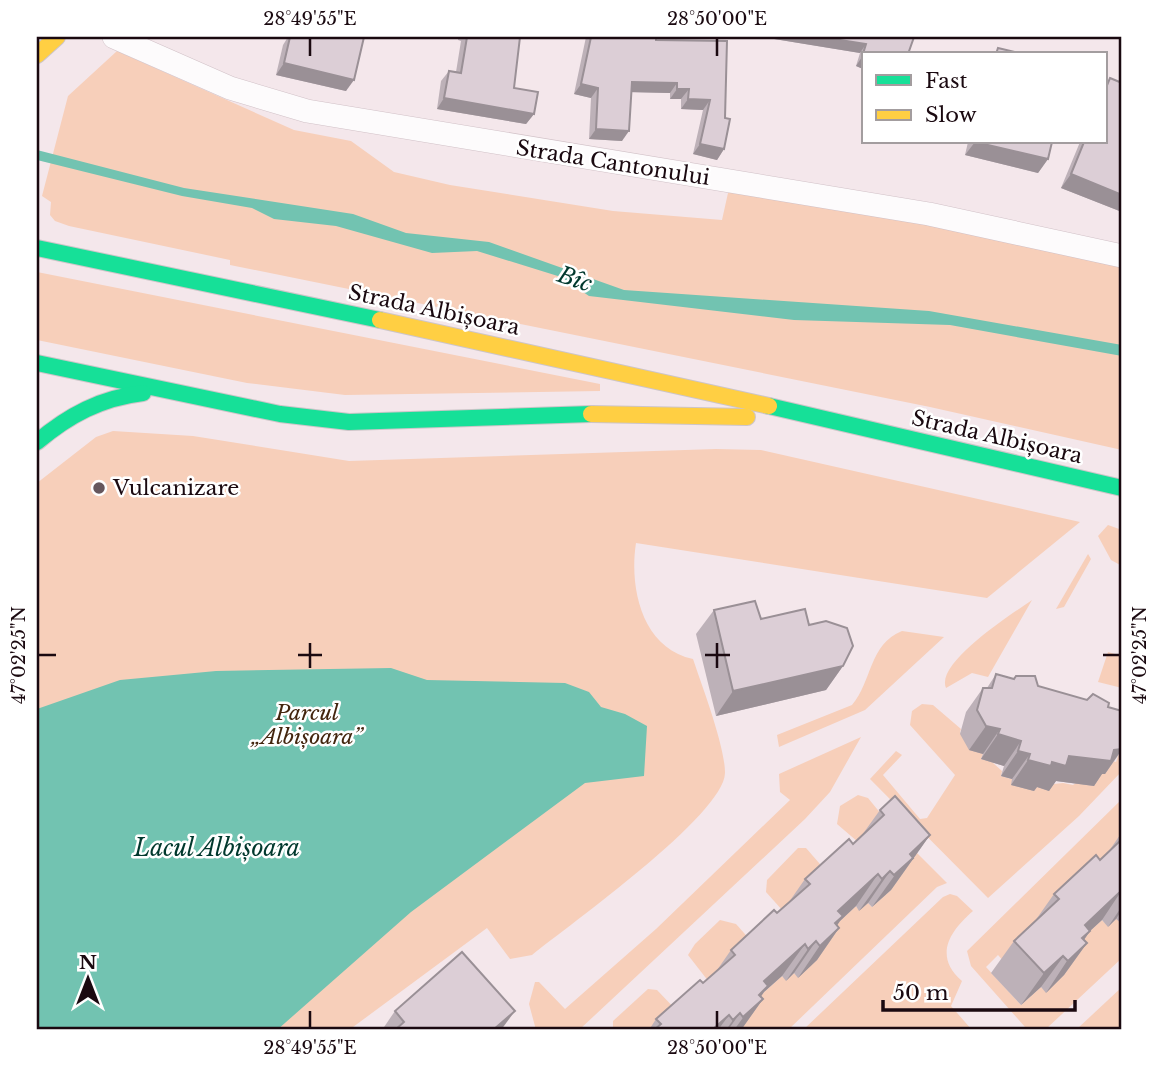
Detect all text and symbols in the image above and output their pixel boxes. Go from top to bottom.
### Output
text: 28°49'55"E [263,8,357,30]
text: 28°50'00"E [667,8,767,30]
legend [862,52,1106,144]
text: Fast [925,68,967,94]
text: Slow [925,102,977,128]
street label: Strada Cantonului [514,135,712,191]
water label: Bîc [553,260,596,298]
street label: Strada Albișoara [346,279,522,341]
street label: Strada Albișoara [909,405,1085,469]
place label: Vulcanizare [112,475,239,501]
marker: Vulcanizare [91,480,107,496]
text: 47°02'25"N [8,606,30,704]
text: 47°02'25"N [1129,606,1151,704]
park label: Parcul „Albișoara” [250,700,364,750]
water label: Lacul Albișoara [133,834,300,862]
north arrow [52,944,122,1014]
text: N [79,951,97,974]
scale bar [883,969,1075,1013]
text: 50 m [893,980,949,1006]
text: 28°49'55"E [263,1037,357,1059]
text: 28°50'00"E [667,1037,767,1059]

